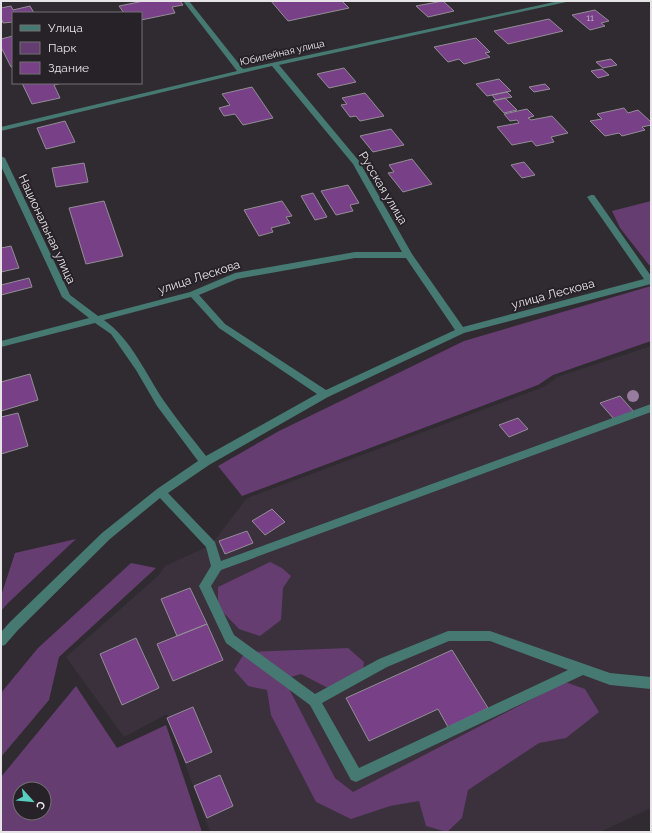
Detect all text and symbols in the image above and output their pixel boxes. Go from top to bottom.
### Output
legend [12,12,142,84]
house number: 11 [586,13,594,23]
text: Улица [48,21,83,35]
street label: Юбилейная улица [239,37,325,68]
text: Парк [48,41,77,55]
text: Здание [48,61,89,75]
street label: Русская улица [356,149,410,227]
street label: Национальная улица [15,172,79,286]
street label: улица Лескова [156,257,242,297]
street label: улица Лескова [510,276,596,312]
north arrow [12,781,52,821]
text: С [33,799,48,812]

